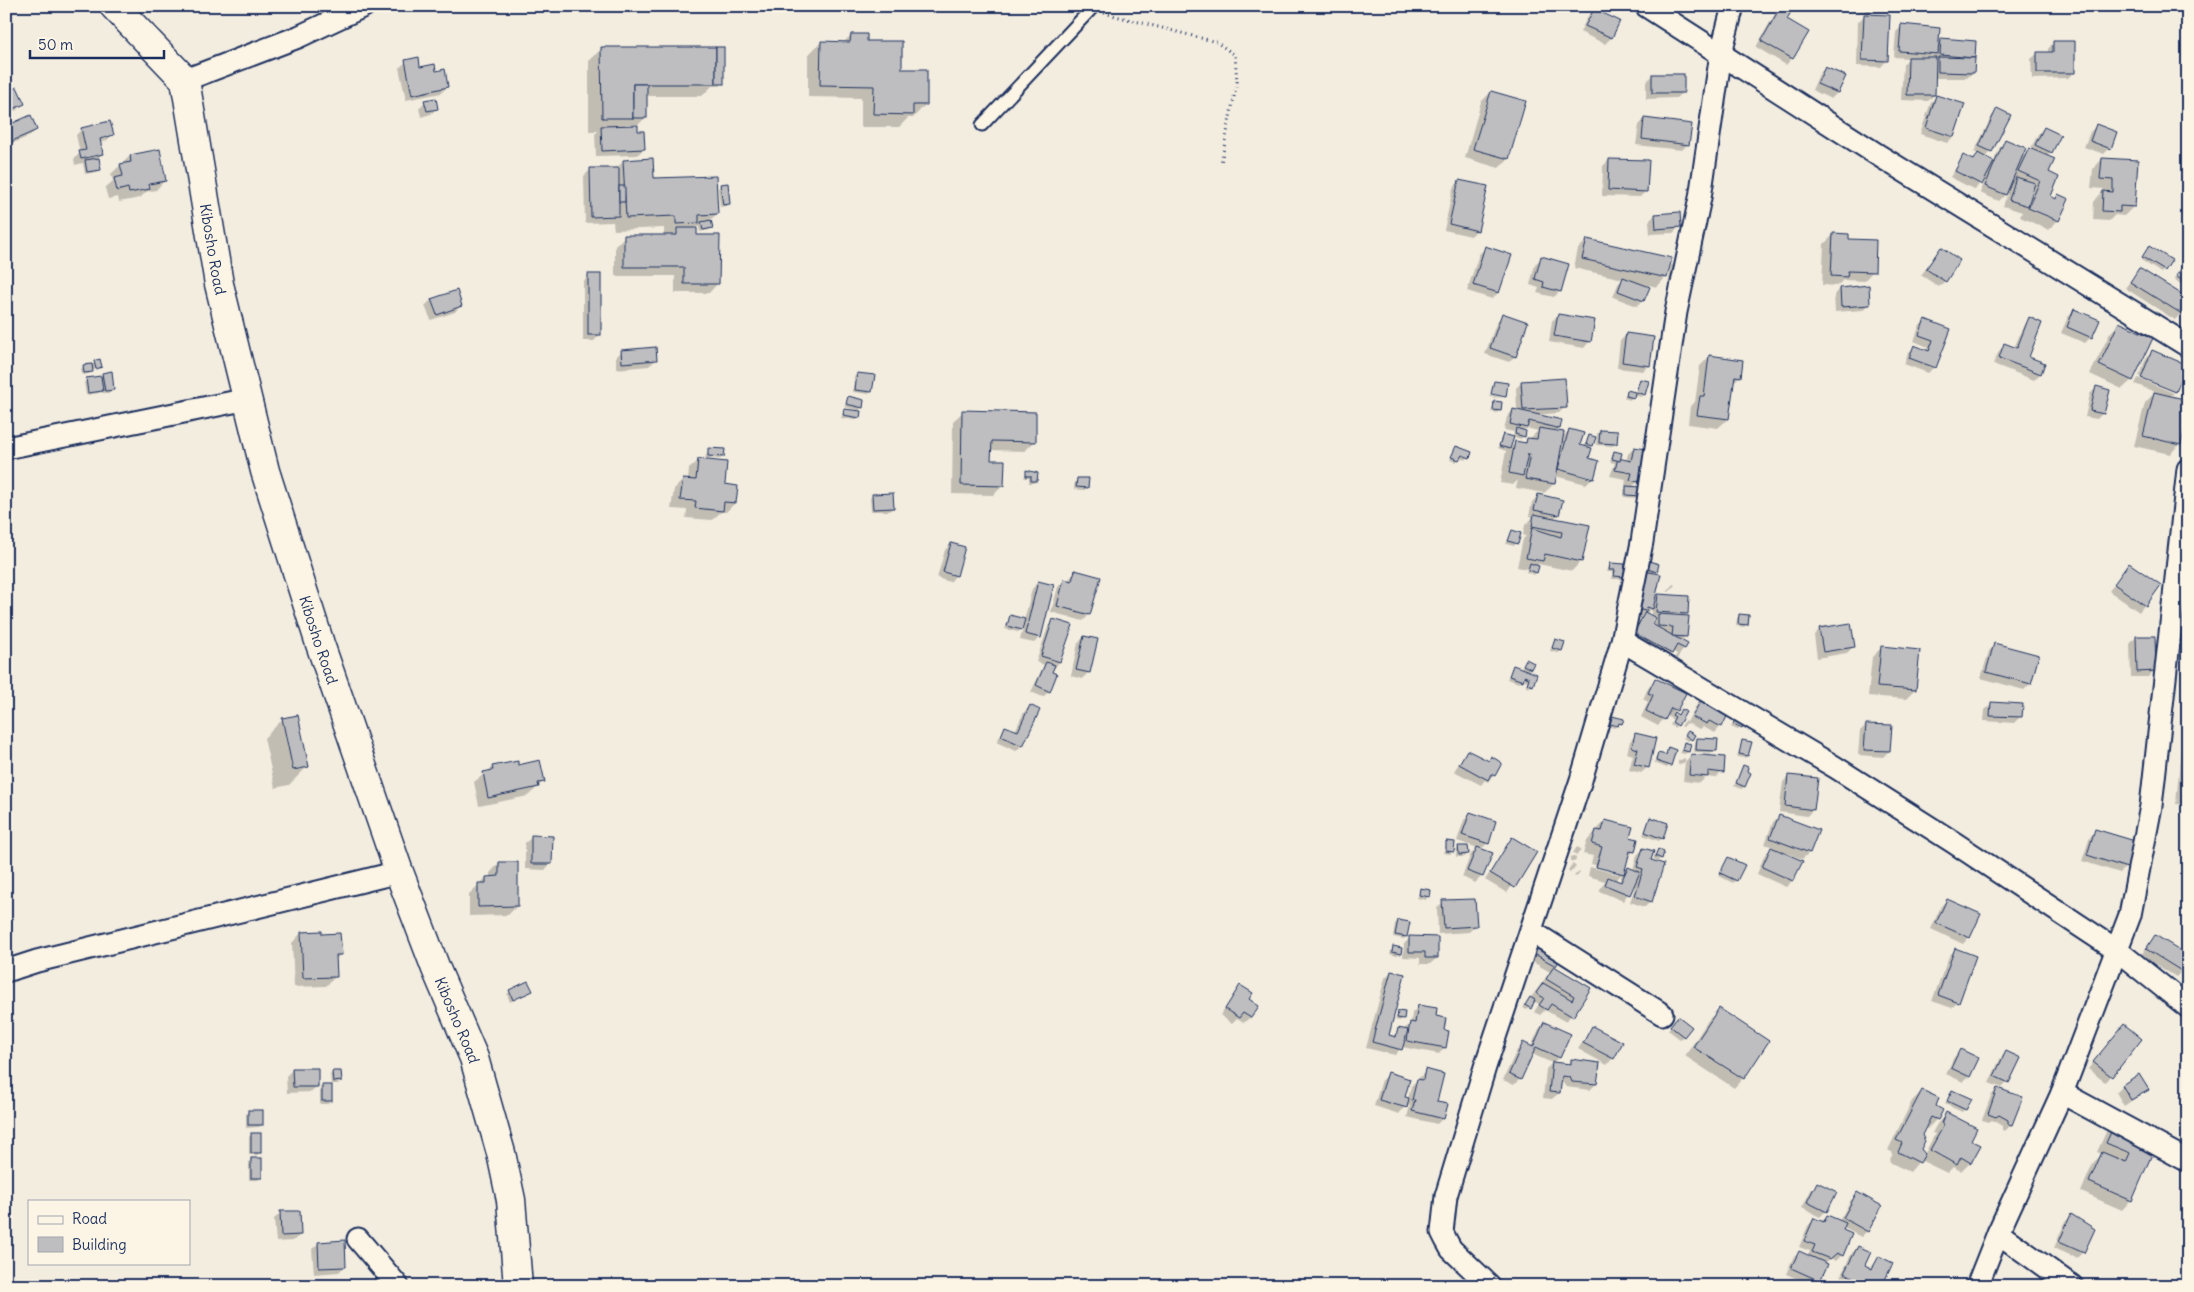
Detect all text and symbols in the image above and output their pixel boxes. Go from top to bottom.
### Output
scale bar [30,28,164,60]
text: 50 m [38,35,73,54]
street label: Kibosho Road [196,202,231,297]
street label: Kibosho Road [296,593,343,687]
street label: Kibosho Road [431,974,484,1065]
legend [28,1200,190,1264]
text: Road [72,1209,107,1228]
text: Building [72,1235,127,1254]

